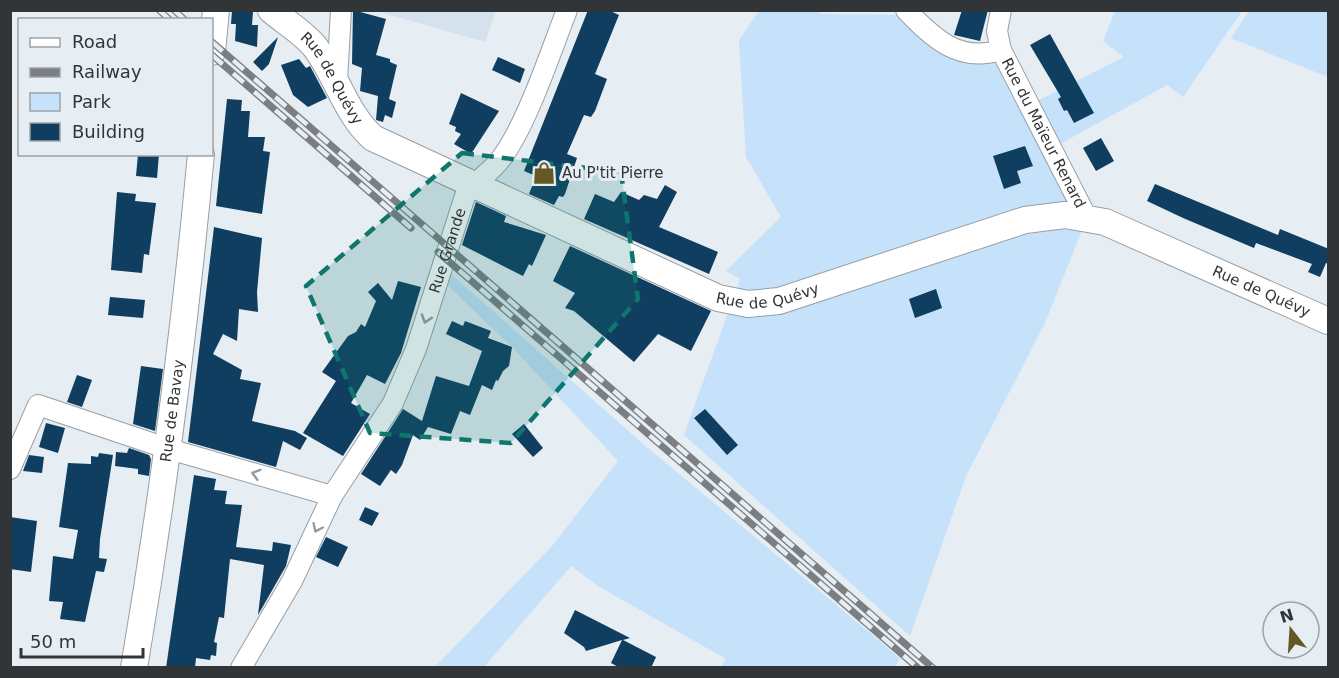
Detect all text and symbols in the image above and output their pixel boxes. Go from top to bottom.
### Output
legend [18,18,213,156]
street label: Rue de Quévy [297,28,367,128]
text: Road [72,31,117,52]
street label: Rue du Maïeur Renard [998,55,1089,211]
text: Railway [72,61,142,82]
text: Park [72,91,111,112]
text: Building [72,121,145,142]
shop icon: Au P'tit Pierre [531,160,557,186]
place label: Au P'tit Pierre [562,164,663,182]
street label: Rue Grande [425,206,470,296]
street label: Rue de Quévy [1210,262,1313,321]
street label: Rue de Quévy [714,279,821,313]
one-way arrow [421,313,433,324]
street label: Rue de Bavay [157,358,188,463]
one-way arrow [251,469,262,481]
one-way arrow [312,521,324,532]
north arrow [1261,600,1321,660]
text: N [1278,605,1296,627]
scale bar [21,621,142,659]
text: 50 m [30,631,76,652]

